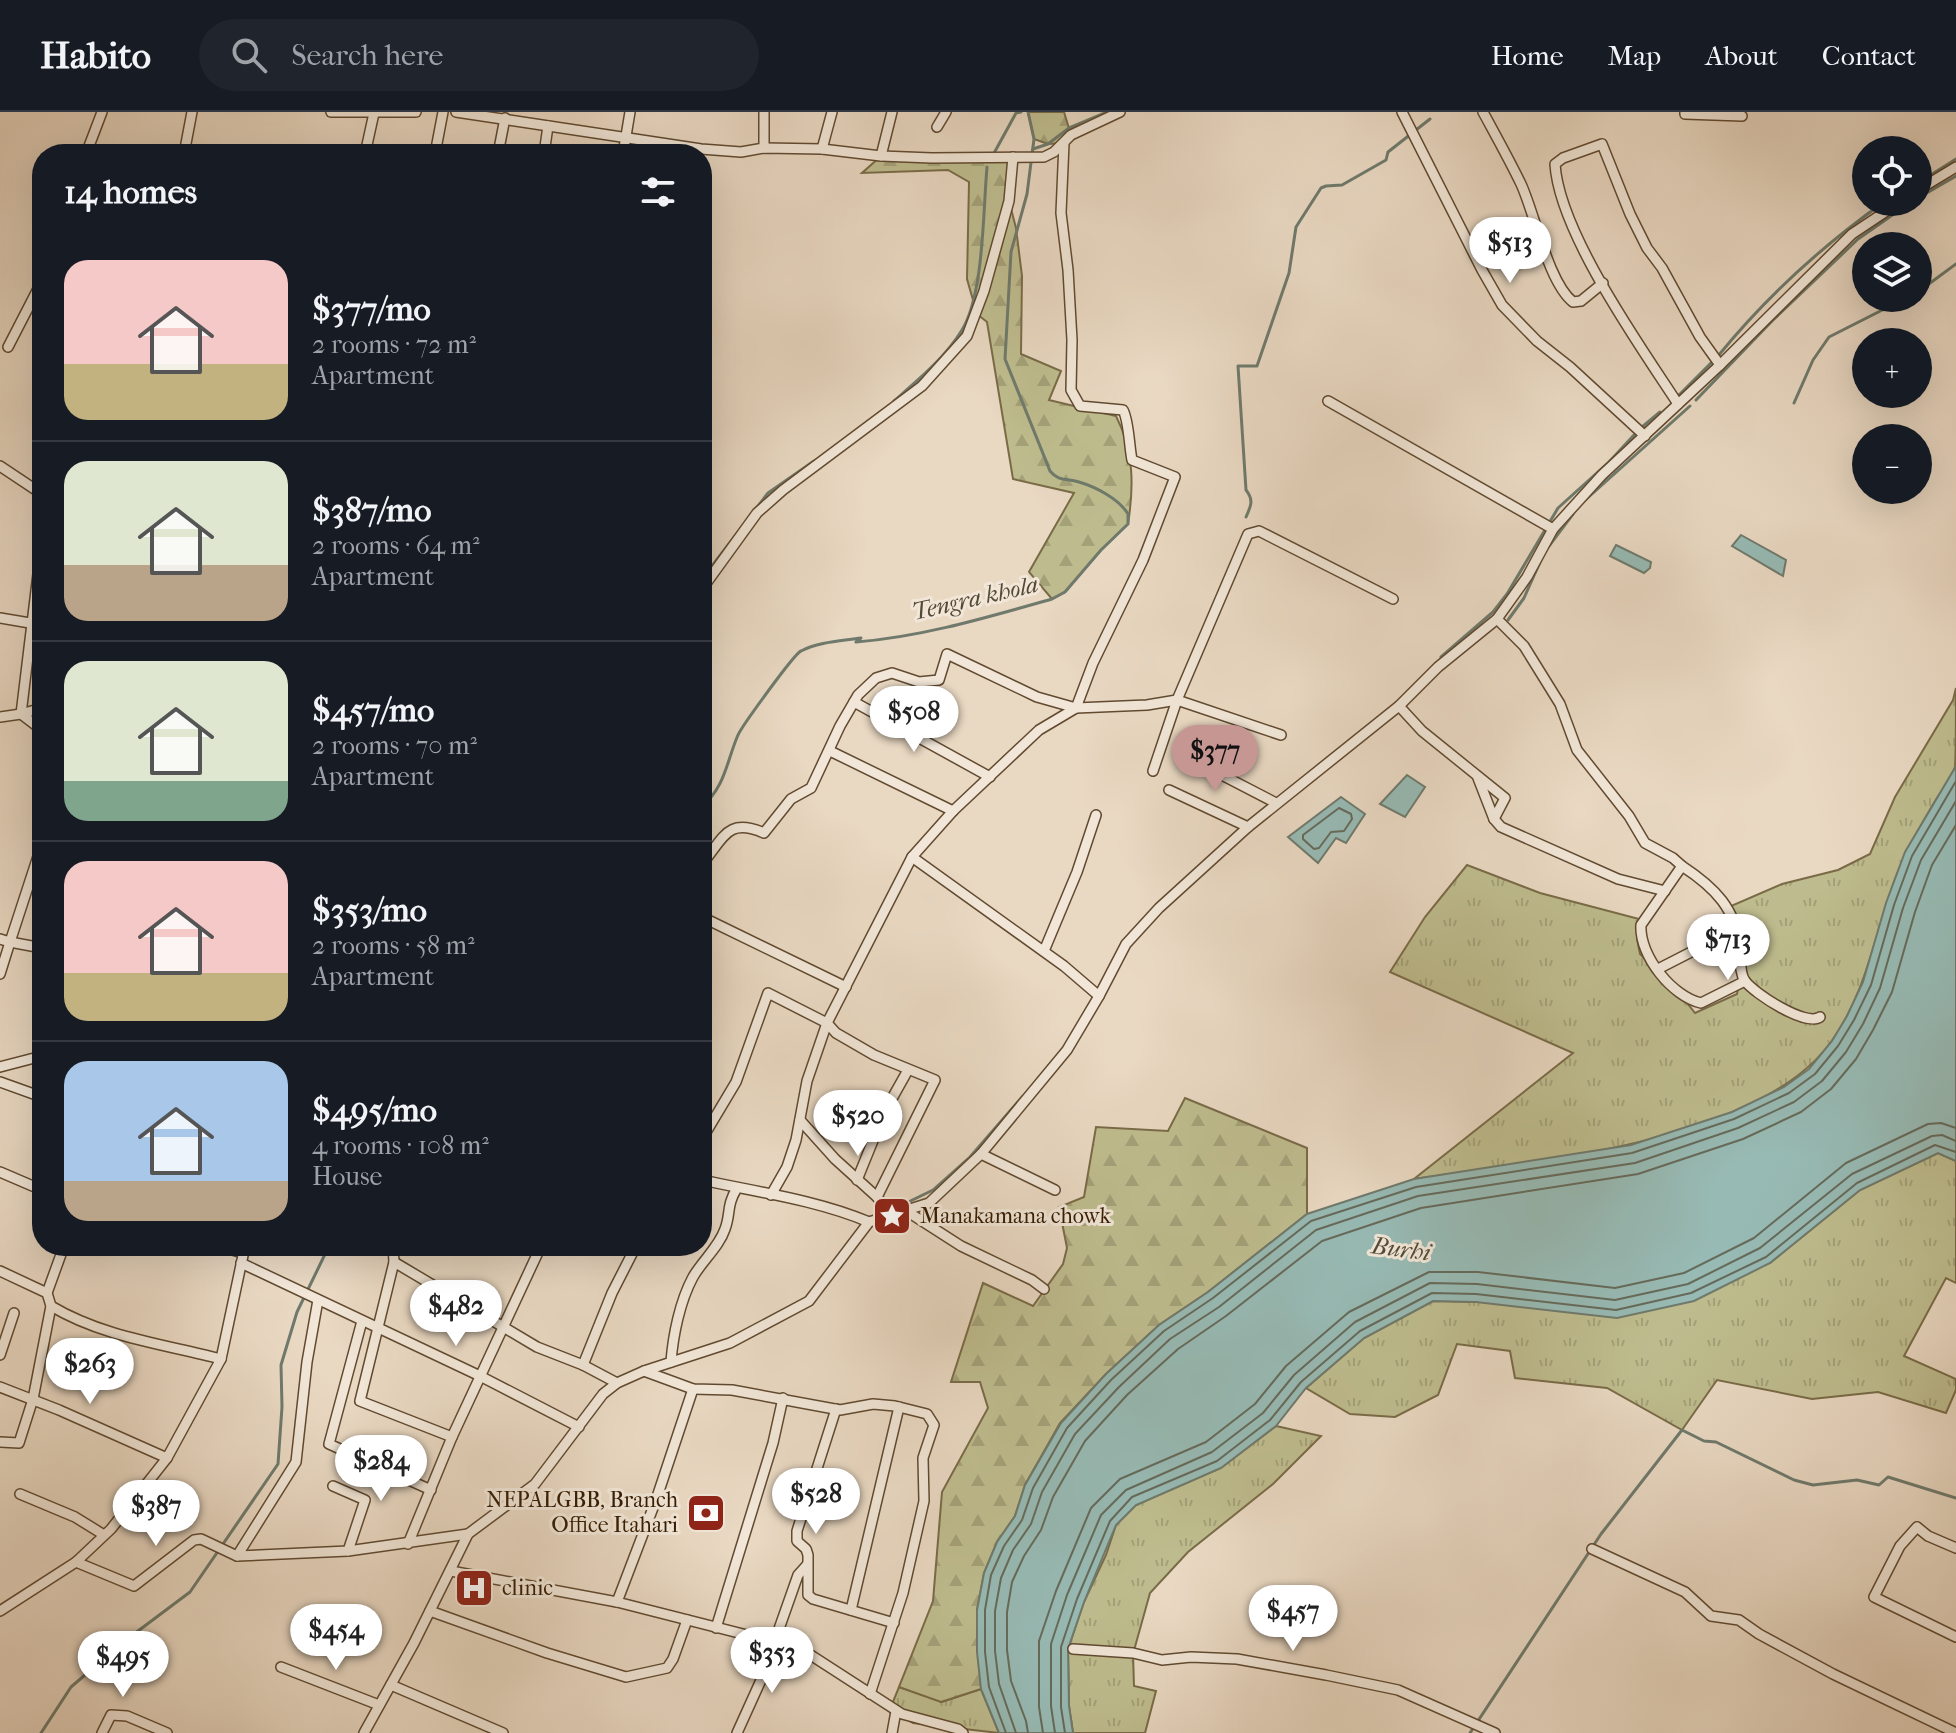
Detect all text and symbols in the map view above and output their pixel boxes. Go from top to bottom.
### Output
search box [199,19,759,91]
text: Habito [40,33,151,78]
icon: search [227,33,271,77]
text: Search here [291,38,443,73]
text: Home [1491,39,1564,72]
text: Map [1608,39,1661,72]
text: About [1705,39,1778,72]
text: Contact [1822,39,1916,72]
map controls [1852,136,1932,504]
button: locate [1852,136,1932,216]
icon: filters [636,170,680,214]
text: 14 homes [64,172,197,212]
pin: $513 [1463,217,1557,285]
text: $513 [1487,227,1533,258]
button: layers [1852,232,1932,312]
text: $377/mo [312,289,431,329]
icon: home [128,292,224,388]
button: + [1852,328,1932,408]
text: 2 rooms · 72 m² [312,329,476,360]
text: Apartment [312,360,434,391]
button: − [1852,424,1932,504]
text: $387/mo [312,490,431,530]
icon: home [128,493,224,589]
text: 2 rooms · 64 m² [312,530,480,561]
text: Apartment [312,561,434,592]
water label: Tengra khola [909,570,1041,626]
pin: $508 [867,686,961,754]
text: $457/mo [312,690,434,730]
icon: home [128,693,224,789]
text: $508 [888,696,940,727]
pin: $377 [1168,725,1262,793]
text: 2 rooms · 70 m² [312,730,477,761]
text: $377 [1190,735,1240,766]
text: Apartment [312,761,434,792]
text: $353/mo [312,890,427,930]
icon: home [128,893,224,989]
pin: $713 [1681,914,1775,982]
text: $713 [1705,924,1751,955]
text: 2 rooms · 58 m² [312,930,475,961]
text: Apartment [312,961,434,992]
text: $495/mo [312,1090,437,1130]
pin: $520 [811,1090,905,1158]
icon: home [128,1093,224,1189]
text: $520 [831,1100,885,1131]
text: 4 rooms · 108 m² [312,1130,489,1161]
text: House [312,1161,382,1192]
place icon: Manakamana chowk [871,1195,913,1237]
place label: Manakamana chowk [920,1203,1111,1229]
water label: Burhi [1368,1231,1434,1267]
pin: $482 [409,1280,503,1348]
text: $482 [428,1290,484,1321]
pin: $263 [43,1338,137,1406]
text: $263 [64,1348,116,1379]
pin: $284 [334,1435,428,1503]
text: $284 [353,1445,409,1476]
pin: $528 [769,1468,863,1536]
text: $528 [790,1478,842,1509]
pin: $387 [109,1480,203,1548]
place label: NEPALGBB, Branch Office Itahari [486,1487,679,1538]
text: $387 [131,1490,181,1521]
bank icon: NEPALGBB, Branch Office Itahari [685,1492,727,1534]
hospital icon: clinic [453,1567,495,1609]
place label: clinic [502,1575,553,1601]
pin: $457 [1246,1585,1340,1653]
text: $457 [1267,1595,1319,1626]
pin: $454 [289,1604,383,1672]
text: $454 [308,1614,364,1645]
pin: $353 [725,1627,819,1695]
pin: $495 [76,1631,170,1699]
text: $353 [749,1637,795,1668]
text: $495 [96,1641,150,1672]

